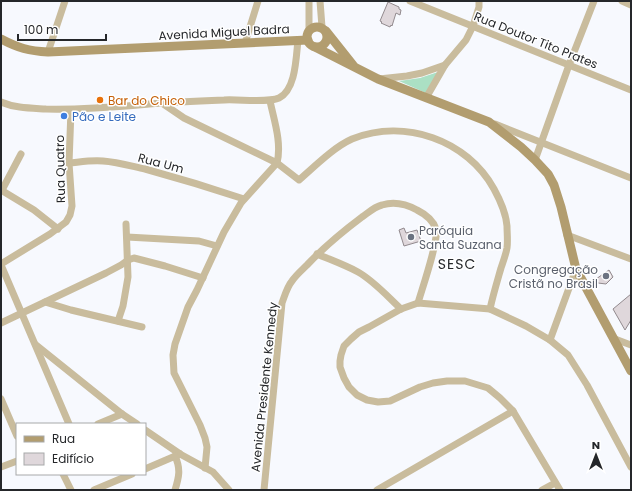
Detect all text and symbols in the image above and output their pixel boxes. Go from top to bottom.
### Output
street label: Rua Doutor Tito Prates [472,7,600,73]
scale bar [18,16,106,42]
street label: Avenida Miguel Badra [158,20,290,44]
text: 100 m [24,21,58,38]
place label: Bar do Chico [108,92,185,109]
marker: Bar do Chico [95,95,105,105]
place label: Pão e Leite [72,108,136,125]
marker: Pão e Leite [59,111,69,121]
street label: Rua Quatro [51,135,69,203]
street label: Rua Um [136,149,186,177]
place label: Paróquia Santa Suzana [419,222,502,253]
marker: Paróquia Santa Suzana [406,232,416,242]
district label: SESC [438,254,476,274]
place label: Congregação Cristã no Brasil [509,261,598,292]
marker: Congregação Cristã no Brasil [601,271,611,281]
street label: Avenida Presidente Kennedy [247,301,281,473]
legend [16,423,146,475]
text: Rua [52,430,75,447]
north arrow [576,435,616,475]
text: N [592,437,600,453]
text: Edifício [52,450,94,467]

